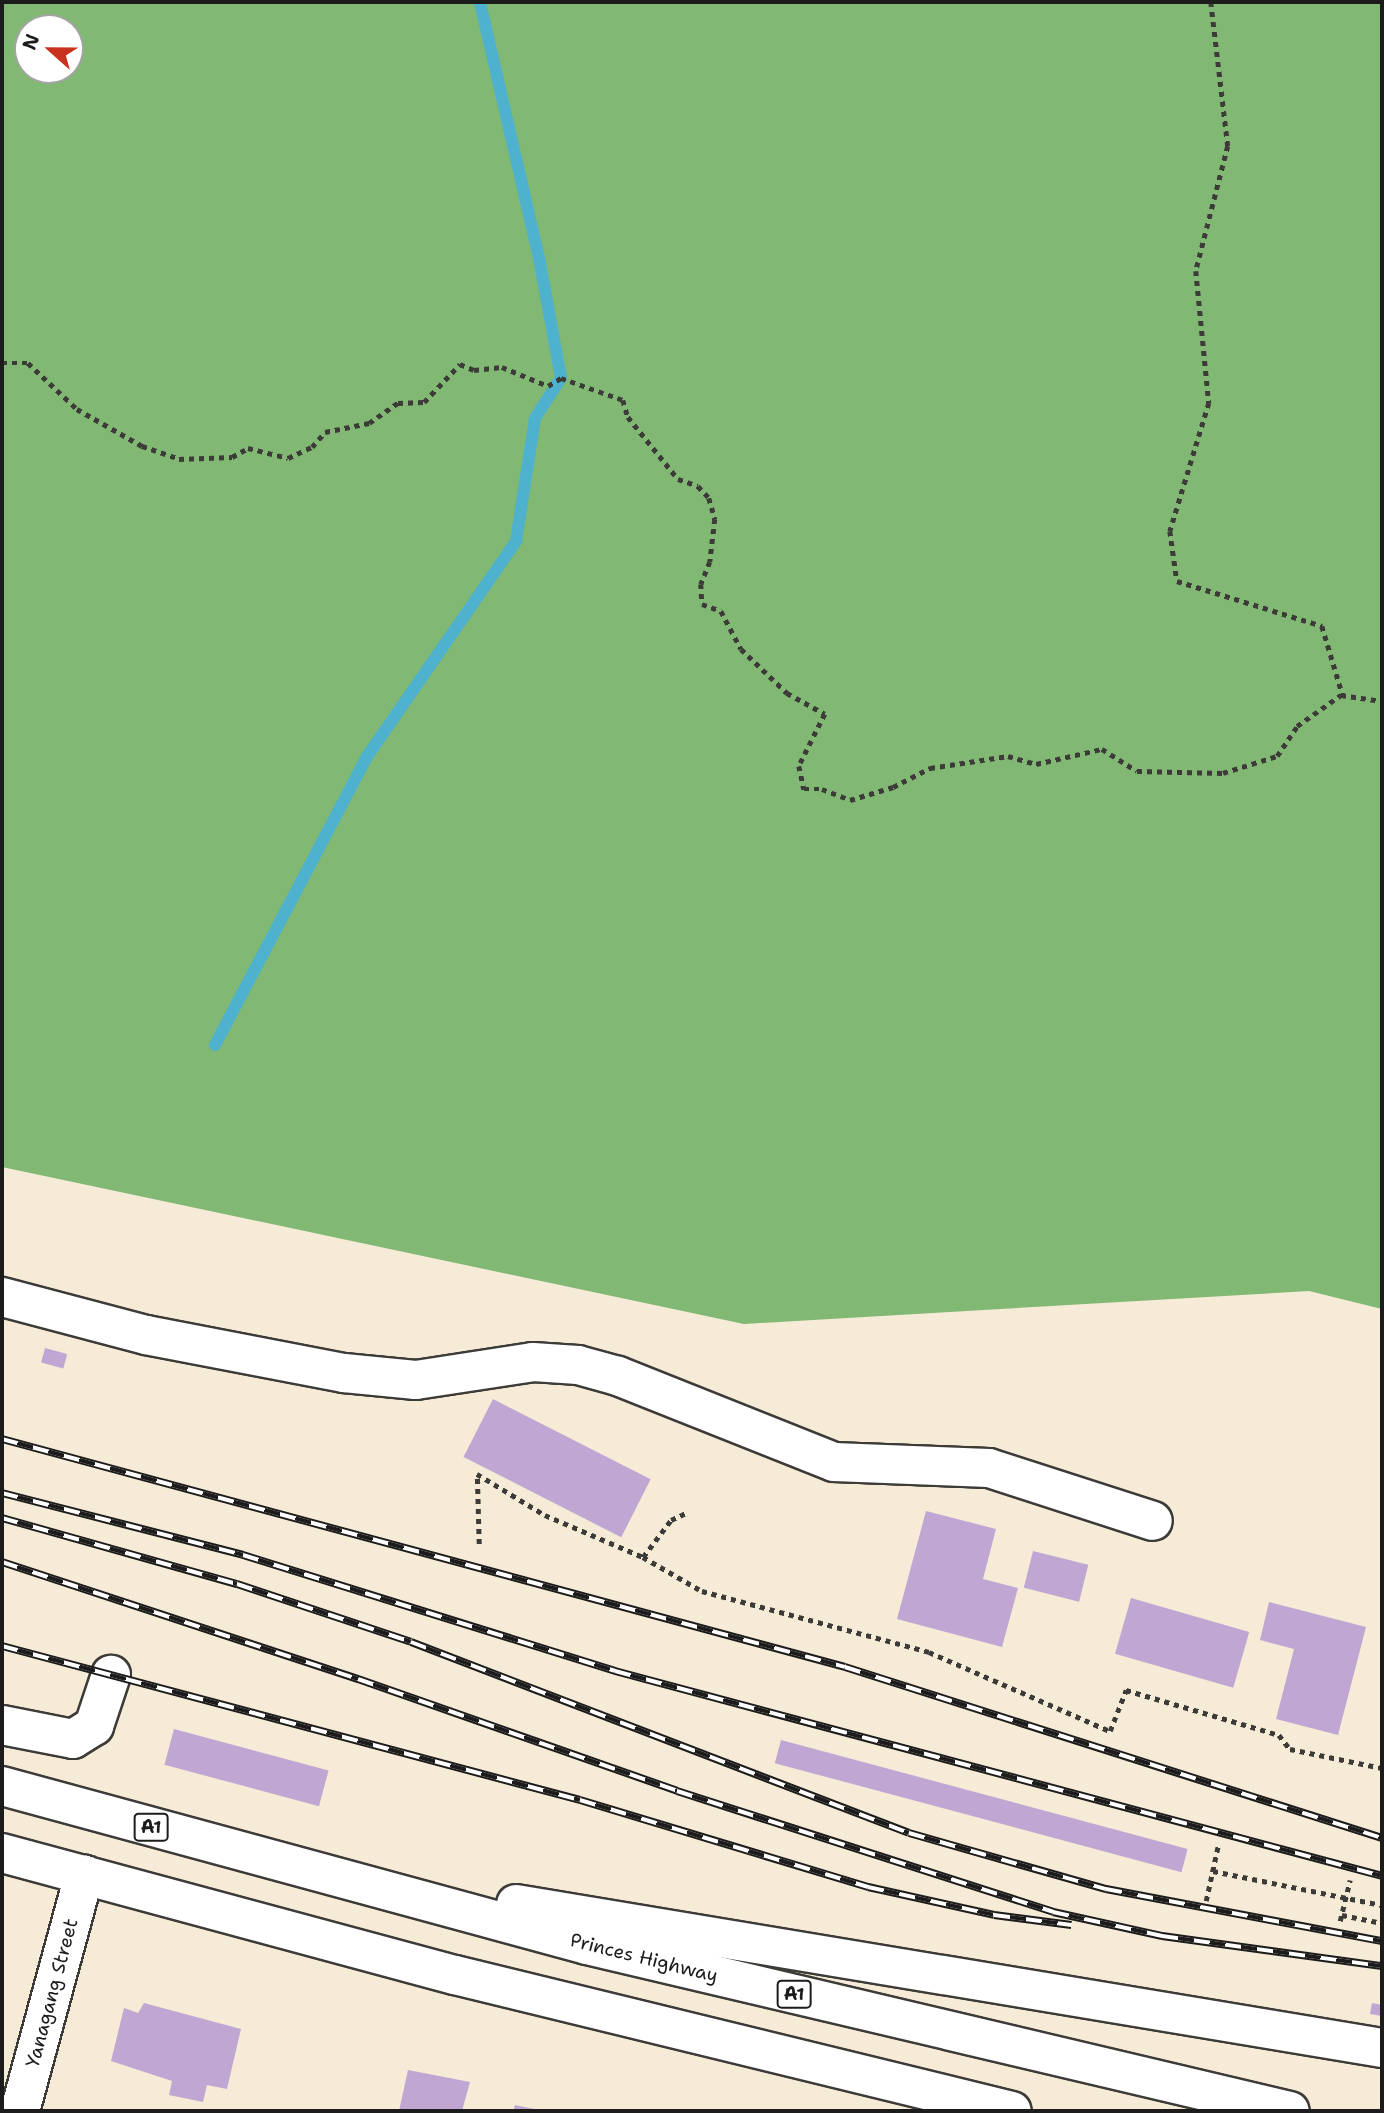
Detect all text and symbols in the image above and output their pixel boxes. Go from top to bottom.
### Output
north arrow [14,14,84,84]
text: N [16,31,45,54]
road number: A1 [134,1812,168,1842]
street label: Yanagang Street [21,1916,83,2070]
street label: Princes Highway [568,1929,720,1987]
road number: A1 [776,1980,812,2008]

